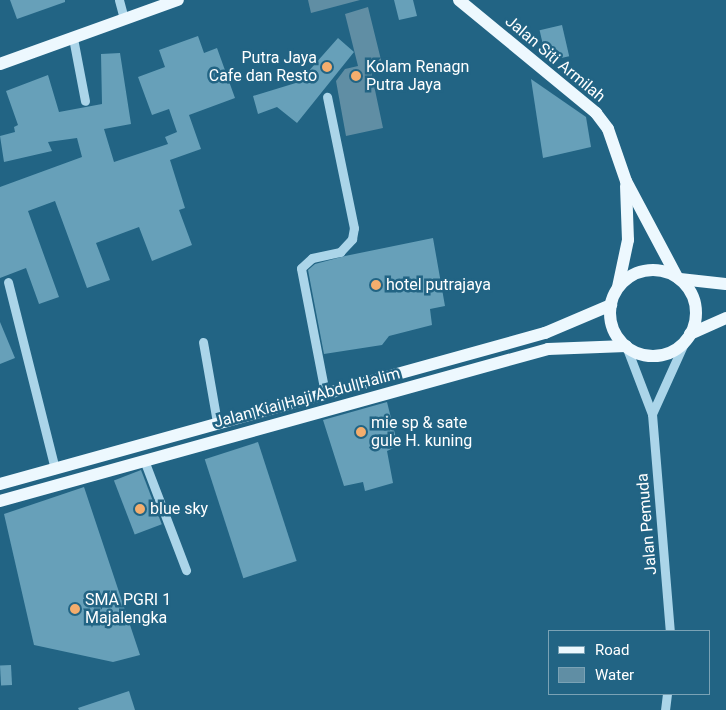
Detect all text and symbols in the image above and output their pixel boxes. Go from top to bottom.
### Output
street label: Jalan Siti Armilah [501,12,609,106]
place label: Putra Jaya Cafe dan Resto [209,48,317,86]
place label: Kolam Renagn Putra Jaya [366,57,469,95]
marker: Putra Jaya Cafe dan Resto [321,61,333,73]
marker: Kolam Renagn Putra Jaya [350,70,362,82]
place label: hotel putrajaya [386,275,491,295]
marker: hotel putrajaya [370,279,382,291]
street label: Jalan Kiai Haji Abdul Halim [212,364,402,432]
place label: mie sp & sate gule H. kuning [371,413,472,451]
marker: mie sp & sate gule H. kuning [355,426,367,438]
street label: Jalan Pemuda [633,472,661,576]
place label: blue sky [150,499,208,519]
marker: blue sky [134,503,146,515]
place label: SMA PGRI 1 Majalengka [85,590,171,628]
marker: SMA PGRI 1 Majalengka [69,603,81,615]
legend [548,630,711,695]
text: Road [595,641,629,659]
text: Water [595,666,634,684]

